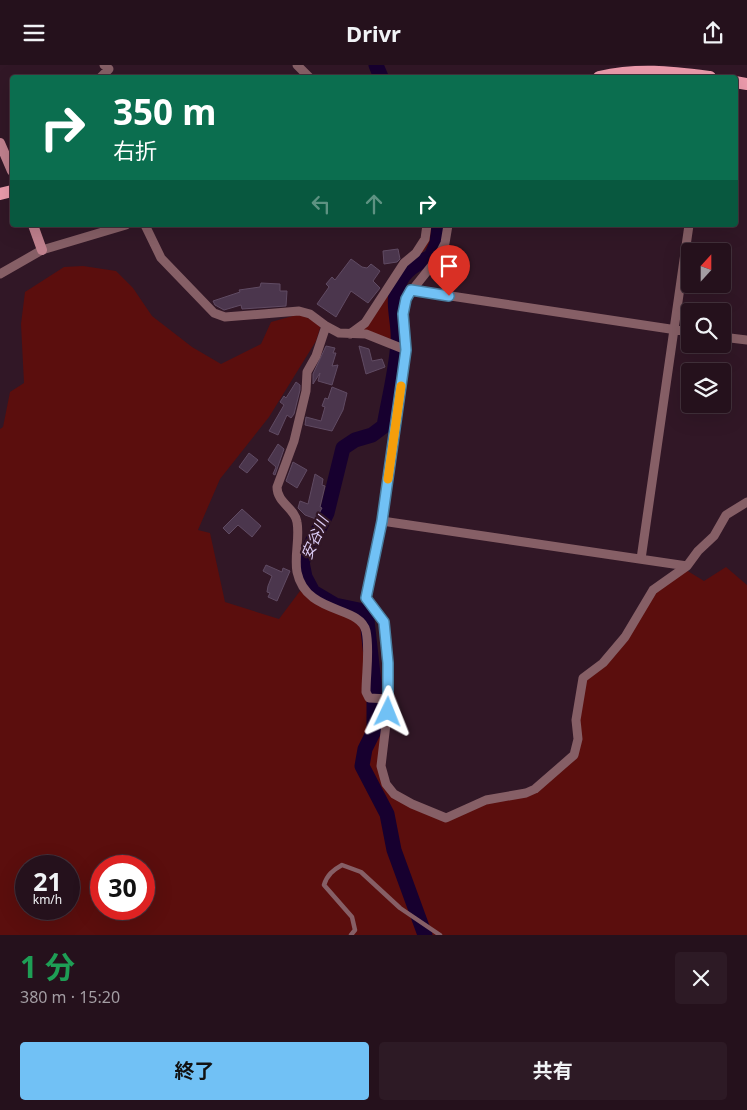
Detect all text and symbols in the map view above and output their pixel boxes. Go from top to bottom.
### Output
text: Drivr [346,18,401,48]
icon: menu [20,19,48,47]
icon: share [699,19,727,47]
text: 350 m [113,88,216,135]
icon: right [30,95,95,160]
text: 右折 [113,135,157,165]
icon: left [307,190,335,218]
icon: ahead [360,190,388,218]
icon: right [413,190,441,218]
north arrow [681,243,731,293]
map controls [681,243,731,413]
pin [428,245,470,296]
icon: arrive [435,252,463,280]
button: search [681,303,731,353]
button: layers [681,363,731,413]
water label: 安谷川 [296,511,333,562]
position arrow [361,685,413,737]
speed limit sign: 30 [90,855,155,920]
text: 21 [33,864,62,898]
text: km/h [33,891,62,908]
text: 1 分 [20,946,75,987]
button: close [675,952,727,1004]
text: 380 m · 15:20 [20,986,120,1008]
button: 終了 [20,1042,369,1100]
button: 共有 [379,1042,727,1100]

